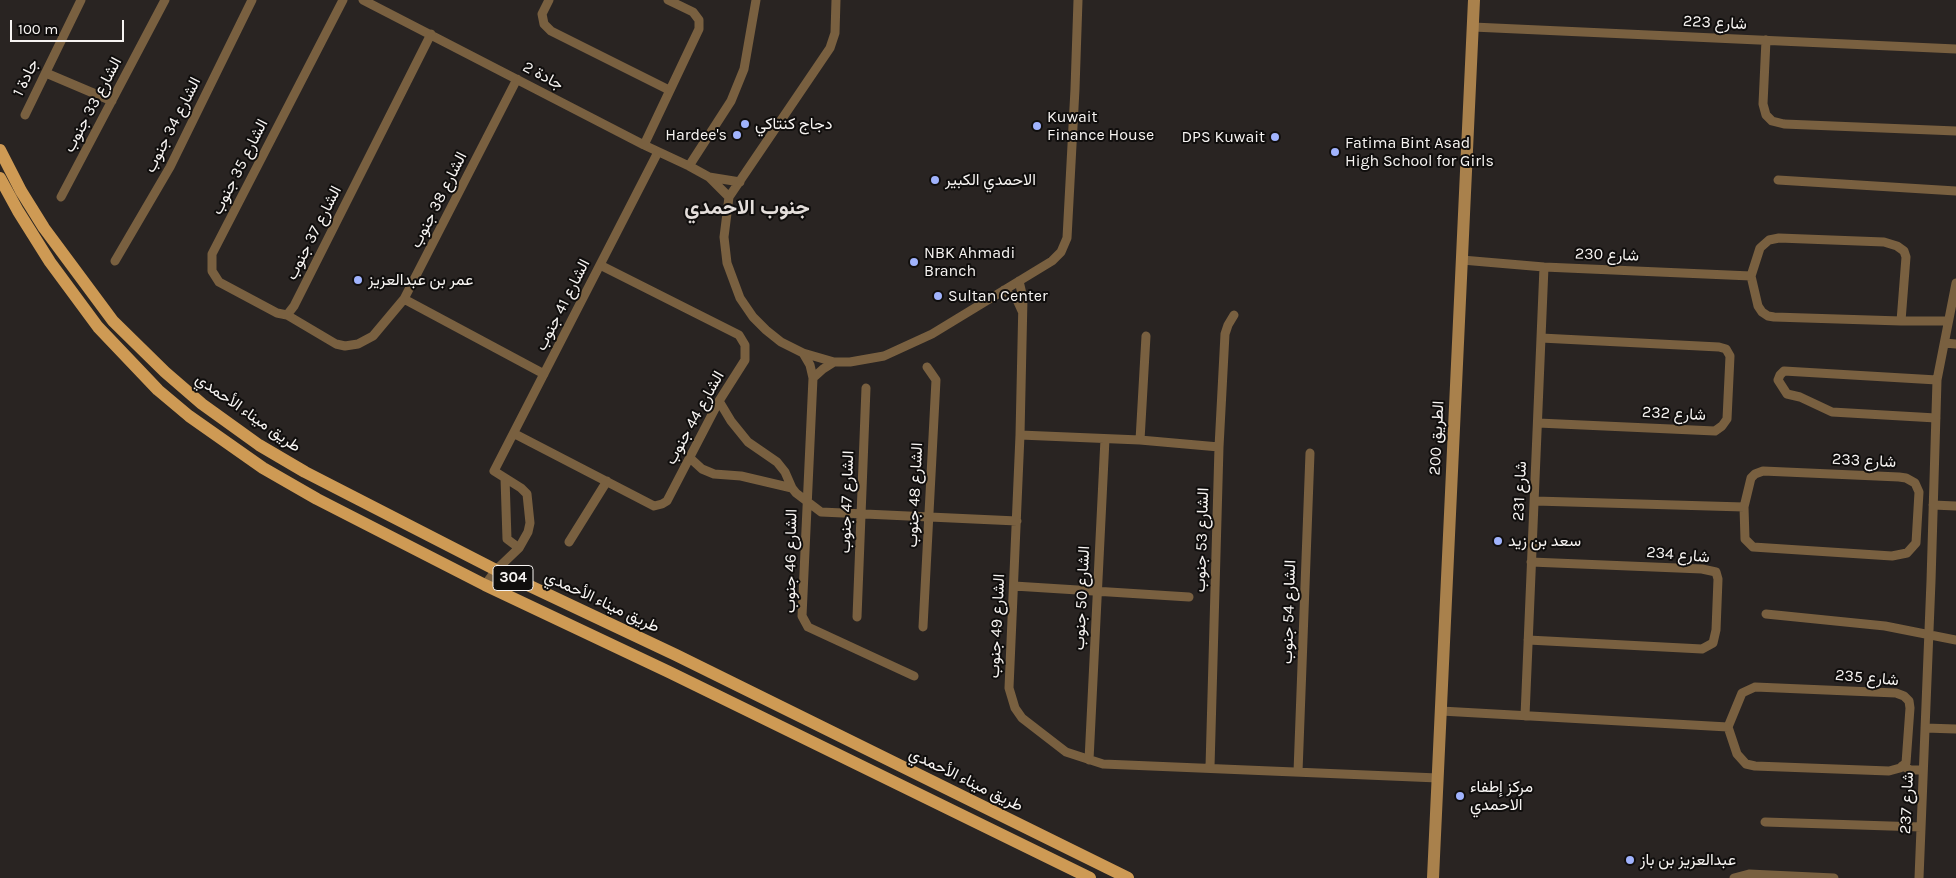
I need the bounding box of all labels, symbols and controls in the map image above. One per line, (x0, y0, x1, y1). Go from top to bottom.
scale bar (12, 10, 126, 42)
street label: شارع 223 (1683, 12, 1747, 34)
text: 100 m (18, 20, 58, 38)
street label: الشارع 33 جنوب (60, 54, 126, 156)
street label: جادة 1 (9, 56, 43, 100)
street label: جادة 2 (519, 57, 567, 95)
street label: الشارع 34 جنوب (141, 74, 205, 176)
place label: Kuwait Finance House (1047, 107, 1154, 145)
place label: دجاج كنتاكي (755, 114, 832, 134)
street label: الشارع 35 جنوب (208, 116, 272, 218)
marker: دجاج كنتاكي (739, 118, 751, 130)
marker: Kuwait Finance House (1031, 120, 1043, 132)
place label: Hardee's (665, 125, 727, 145)
place label: DPS Kuwait (1182, 127, 1265, 147)
marker: Hardee's (731, 129, 743, 141)
marker: DPS Kuwait (1269, 131, 1281, 143)
place label: Fatima Bint Asad High School for Girls (1345, 133, 1494, 171)
marker: Fatima Bint Asad High School for Girls (1329, 146, 1341, 158)
street label: الشارع 38 جنوب (407, 149, 471, 251)
place label: الاحمدي الكبير (945, 170, 1036, 190)
marker: الاحمدي الكبير (929, 174, 941, 186)
street label: الشارع 37 جنوب (282, 183, 346, 283)
district label: جنوب الاحمدي (684, 195, 810, 221)
place label: NBK Ahmadi Branch (924, 243, 1015, 281)
street label: شارع 230 (1575, 244, 1639, 266)
street label: الشارع 41 جنوب (532, 256, 594, 354)
marker: NBK Ahmadi Branch (908, 256, 920, 268)
place label: عمر بن عبدالعزيز (368, 270, 473, 290)
marker: عمر بن عبدالعزيز (352, 274, 364, 286)
place label: Sultan Center (948, 286, 1048, 306)
marker: Sultan Center (932, 290, 944, 302)
street label: الشارع 44 جنوب (661, 368, 729, 468)
street label: طريق ميناء الأحمدي (192, 369, 304, 457)
street label: الطريق 200 (1425, 400, 1449, 476)
street label: شارع 232 (1642, 403, 1706, 425)
street label: الشارع 48 جنوب (903, 442, 927, 548)
street label: الشارع 47 جنوب (836, 450, 858, 554)
street label: شارع 233 (1831, 450, 1897, 472)
street label: شارع 231 (1509, 461, 1531, 521)
street label: الشارع 53 جنوب (1191, 487, 1213, 593)
street label: الشارع 46 جنوب (780, 509, 802, 613)
place label: سعد بن زيد (1508, 531, 1581, 551)
marker: سعد بن زيد (1492, 535, 1504, 547)
street label: شارع 234 (1645, 543, 1711, 567)
street label: الشارع 50 جنوب (1070, 545, 1094, 651)
street label: الشارع 54 جنوب (1278, 560, 1300, 664)
road number: 304 (493, 566, 533, 590)
street label: طريق ميناء الأحمدي (542, 567, 662, 637)
street label: الشارع 49 جنوب (985, 573, 1009, 679)
street label: شارع 235 (1834, 666, 1900, 690)
street label: طريق ميناء الأحمدي (906, 744, 1026, 816)
street label: شارع 237 (1896, 771, 1918, 835)
place label: مركز إطفاء الاحمدي (1470, 777, 1533, 815)
marker: مركز إطفاء الاحمدي (1454, 790, 1466, 802)
place label: عبدالعزيز بن باز (1640, 850, 1736, 870)
marker: عبدالعزيز بن باز (1624, 854, 1636, 866)

